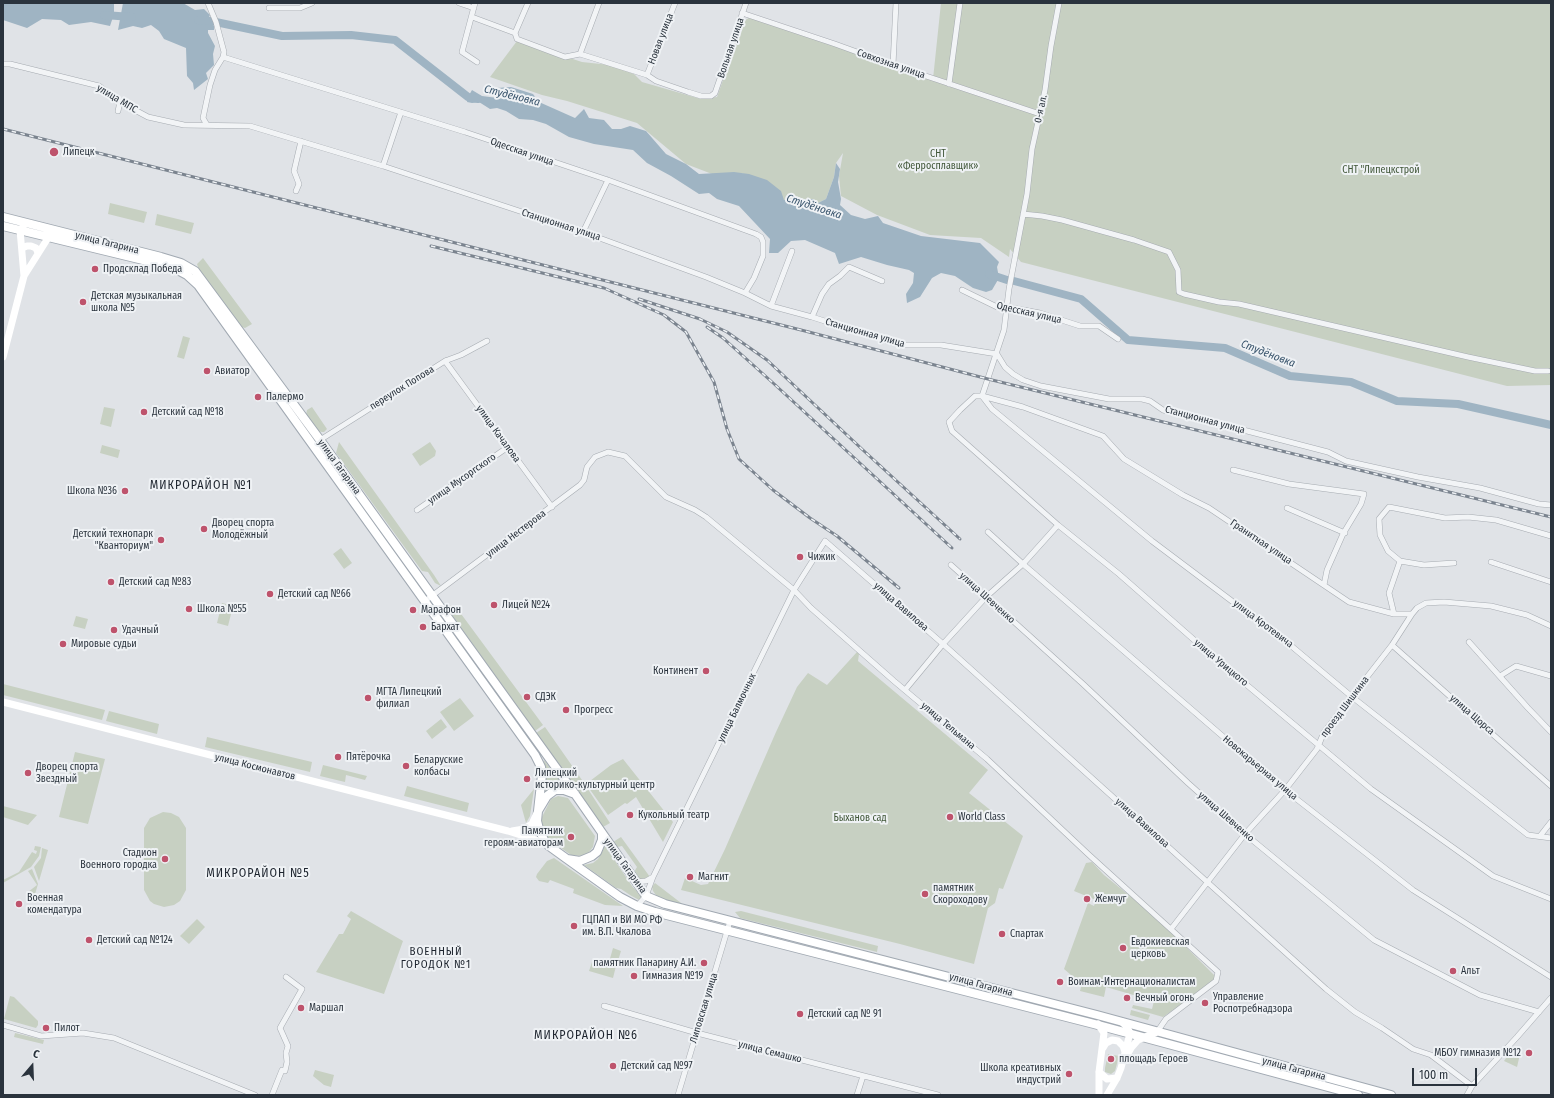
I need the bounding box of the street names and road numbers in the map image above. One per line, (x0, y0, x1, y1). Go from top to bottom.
street label: Новая улица (646, 12, 676, 66)
street label: Вольная улица (715, 16, 747, 80)
street label: Совхозная улица (855, 47, 927, 81)
street label: улица МПС (94, 82, 140, 116)
street label: 0-я ал. (1032, 94, 1050, 124)
street label: Одесская улица (489, 136, 555, 168)
street label: Станционная улица (520, 207, 602, 243)
street label: улица Гагарина (74, 229, 140, 257)
street label: Одесская улица (995, 300, 1063, 326)
street label: Станционная улица (824, 316, 906, 350)
street label: переулок Попова (367, 363, 437, 413)
street label: улица Качалова (473, 403, 523, 465)
street label: Станционная улица (1164, 404, 1246, 436)
street label: улица Гагарина (315, 437, 363, 497)
street label: улица Мусоргского (426, 451, 498, 507)
street label: улица Нестерова (484, 508, 548, 560)
street label: Гранитная улица (1228, 517, 1294, 567)
street label: улица Шевченко (957, 570, 1017, 626)
street label: улица Вавилова (871, 580, 931, 634)
street label: улица Кротевича (1231, 598, 1295, 650)
street label: улица Урицкого (1191, 637, 1251, 689)
street label: улица Балмочных (715, 672, 759, 744)
street label: проезд Шишкина (1318, 674, 1372, 740)
street label: улица Щорса (1447, 692, 1497, 738)
street label: улица Тельмана (918, 700, 978, 752)
street label: Новокарьерная улица (1220, 733, 1300, 803)
street label: улица Космонавтов (213, 751, 297, 783)
street label: улица Шевченко (1195, 789, 1257, 845)
street label: улица Вавилова (1113, 796, 1171, 850)
street label: улица Гагарина (601, 836, 649, 896)
street label: Липовская улица (688, 971, 720, 1045)
street label: улица Гагарина (948, 971, 1014, 999)
street label: улица Семашко (737, 1038, 803, 1066)
street label: улица Гагарина (1261, 1055, 1327, 1083)

